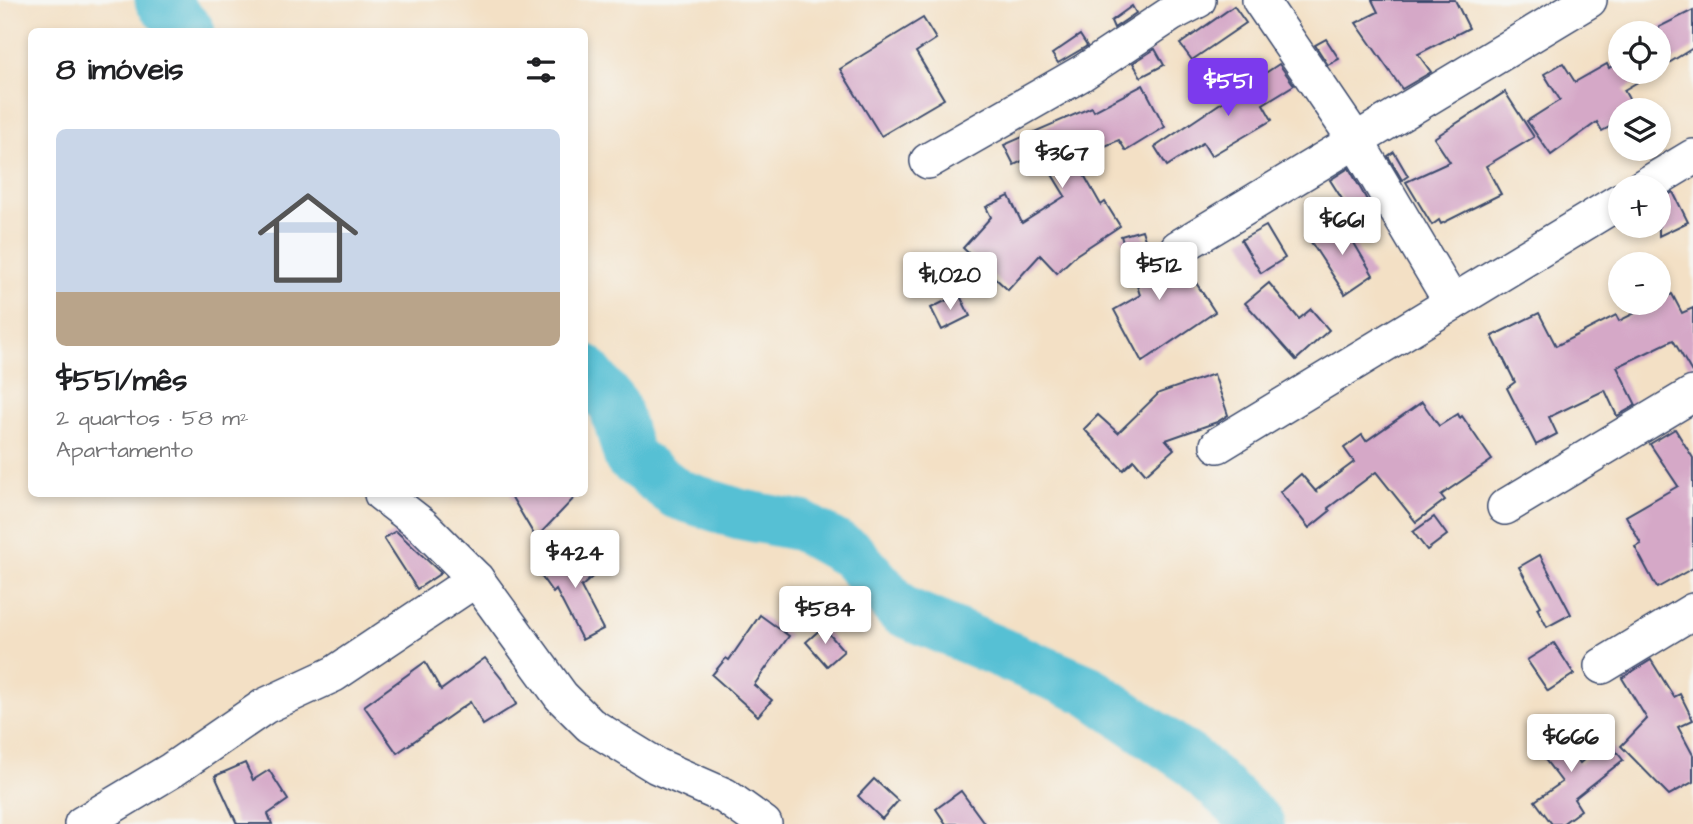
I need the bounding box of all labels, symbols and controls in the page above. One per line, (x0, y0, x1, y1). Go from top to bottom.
map controls (1608, 21, 1671, 315)
button: locate (1608, 21, 1671, 84)
text: 8 imóveis (56, 49, 184, 91)
icon: filters (522, 51, 560, 89)
pin: $551 (1187, 58, 1269, 118)
text: $551 (1204, 65, 1252, 97)
button: layers (1608, 98, 1671, 161)
pin: $367 (1021, 130, 1103, 190)
text: $367 (1035, 137, 1089, 169)
icon: home (245, 175, 371, 301)
button: + (1608, 175, 1671, 238)
pin: $661 (1301, 198, 1383, 257)
text: $661 (1320, 204, 1364, 236)
pin: $512 (1118, 243, 1200, 302)
text: $512 (1136, 249, 1182, 281)
pin: $1,020 (893, 252, 1007, 312)
button: − (1608, 252, 1671, 315)
text: $1,020 (919, 259, 981, 291)
text: $551/mês (56, 360, 187, 402)
text: 2 quartos · 58 m² (56, 402, 249, 434)
text: Apartamento (56, 434, 193, 466)
pin: $424 (534, 530, 616, 590)
text: $424 (546, 537, 604, 569)
pin: $584 (784, 586, 866, 646)
text: $584 (795, 593, 855, 625)
pin: $666 (1530, 714, 1612, 774)
text: $666 (1543, 721, 1599, 753)

